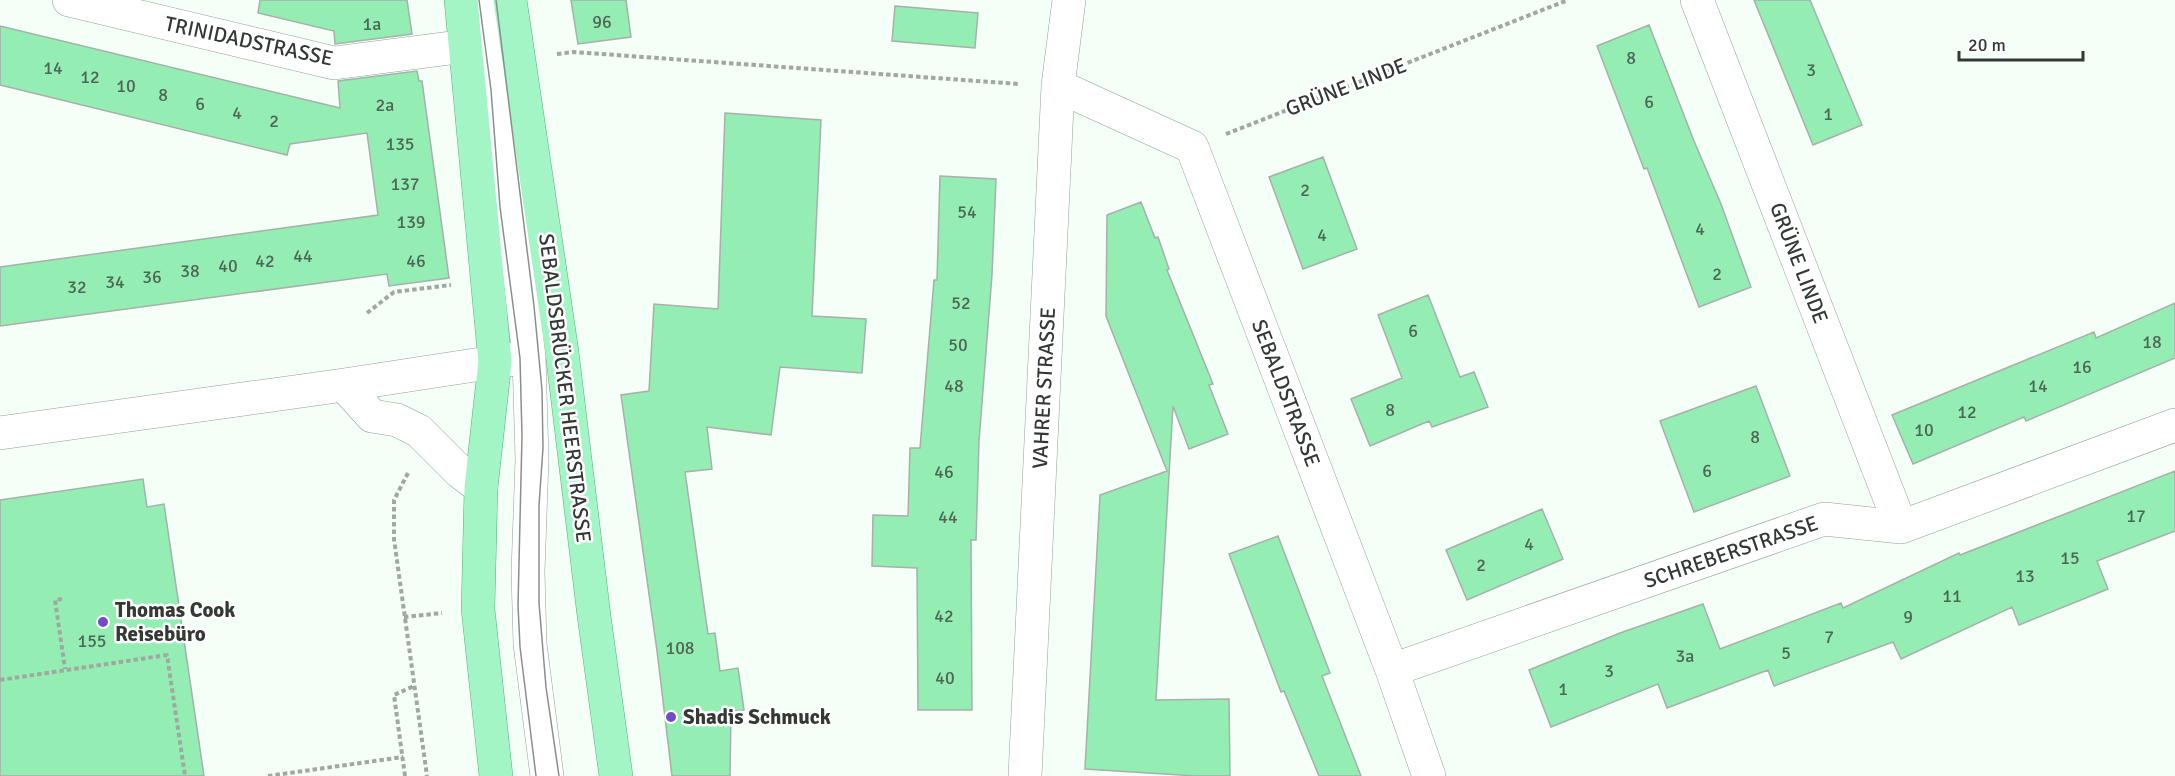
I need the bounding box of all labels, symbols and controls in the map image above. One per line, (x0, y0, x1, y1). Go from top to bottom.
street label: TRINIDADSTRASSE (162, 10, 336, 72)
house number: 96 (592, 11, 612, 33)
house number: 1a (363, 13, 381, 35)
scale bar (1959, 24, 2084, 62)
text: 20 m (1968, 34, 2006, 56)
house number: 8 (1626, 47, 1636, 69)
street label: GRÜNE LINDE (1282, 52, 1410, 122)
house number: 14 (43, 57, 63, 79)
house number: 3 (1806, 59, 1816, 81)
house number: 12 (80, 66, 100, 88)
house number: 10 (116, 75, 136, 97)
house number: 8 (158, 84, 168, 106)
house number: 6 (1644, 91, 1654, 113)
house number: 6 (195, 93, 205, 115)
house number: 2a (376, 94, 394, 116)
house number: 4 (232, 102, 242, 124)
house number: 1 (1823, 103, 1833, 125)
house number: 2 (269, 110, 279, 132)
house number: 135 (385, 133, 415, 155)
house number: 137 (390, 173, 420, 195)
house number: 2 (1300, 179, 1310, 201)
street label: GRÜNE LINDE (1764, 199, 1834, 327)
house number: 54 (957, 201, 977, 223)
house number: 139 (396, 211, 426, 233)
house number: 4 (1695, 218, 1705, 240)
house number: 4 (1317, 224, 1327, 246)
street label: SEBALDSBRÜCKER HEERSTRASSE (533, 232, 597, 544)
house number: 44 (293, 245, 313, 267)
house number: 42 (255, 250, 275, 272)
house number: 46 (406, 250, 426, 272)
house number: 40 (218, 255, 238, 277)
house number: 38 (180, 260, 200, 282)
house number: 2 (1712, 263, 1722, 285)
house number: 36 (142, 266, 162, 288)
house number: 34 (105, 271, 125, 293)
house number: 32 (67, 276, 87, 298)
house number: 52 (951, 292, 971, 314)
street label: VAHRER STRASSE (1027, 307, 1061, 469)
street label: SEBALDSTRASSE (1246, 316, 1326, 470)
house number: 6 (1408, 320, 1418, 342)
house number: 18 (2142, 331, 2162, 353)
house number: 50 (948, 334, 968, 356)
house number: 16 (2072, 356, 2092, 378)
house number: 48 (944, 375, 964, 397)
house number: 14 (2028, 375, 2048, 397)
house number: 8 (1385, 399, 1395, 421)
house number: 12 (1957, 401, 1977, 423)
house number: 10 (1914, 419, 1934, 441)
house number: 8 (1750, 426, 1760, 448)
house number: 6 (1702, 460, 1712, 482)
house number: 46 (934, 461, 954, 483)
house number: 17 (2126, 505, 2146, 527)
house number: 44 (938, 506, 958, 528)
street label: SCHREBERSTRASSE (1641, 510, 1821, 594)
house number: 4 (1524, 533, 1534, 555)
house number: 15 (2060, 547, 2080, 569)
house number: 2 (1476, 554, 1486, 576)
house number: 13 (2015, 565, 2035, 587)
house number: 11 (1942, 585, 1962, 607)
place label: Thomas Cook Reisebüro (115, 597, 235, 647)
house number: 42 (934, 605, 954, 627)
house number: 9 (1903, 606, 1913, 628)
marker: Thomas Cook Reisebüro (96, 615, 110, 629)
house number: 7 (1824, 626, 1834, 648)
house number: 155 (77, 630, 107, 652)
house number: 108 (665, 637, 695, 659)
house number: 5 (1781, 642, 1791, 664)
house number: 3a (1676, 645, 1694, 667)
house number: 3 (1604, 660, 1614, 682)
house number: 40 (935, 667, 955, 689)
house number: 1 (1558, 678, 1568, 700)
place label: Shadis Schmuck (683, 704, 831, 730)
marker: Shadis Schmuck (664, 710, 678, 724)

